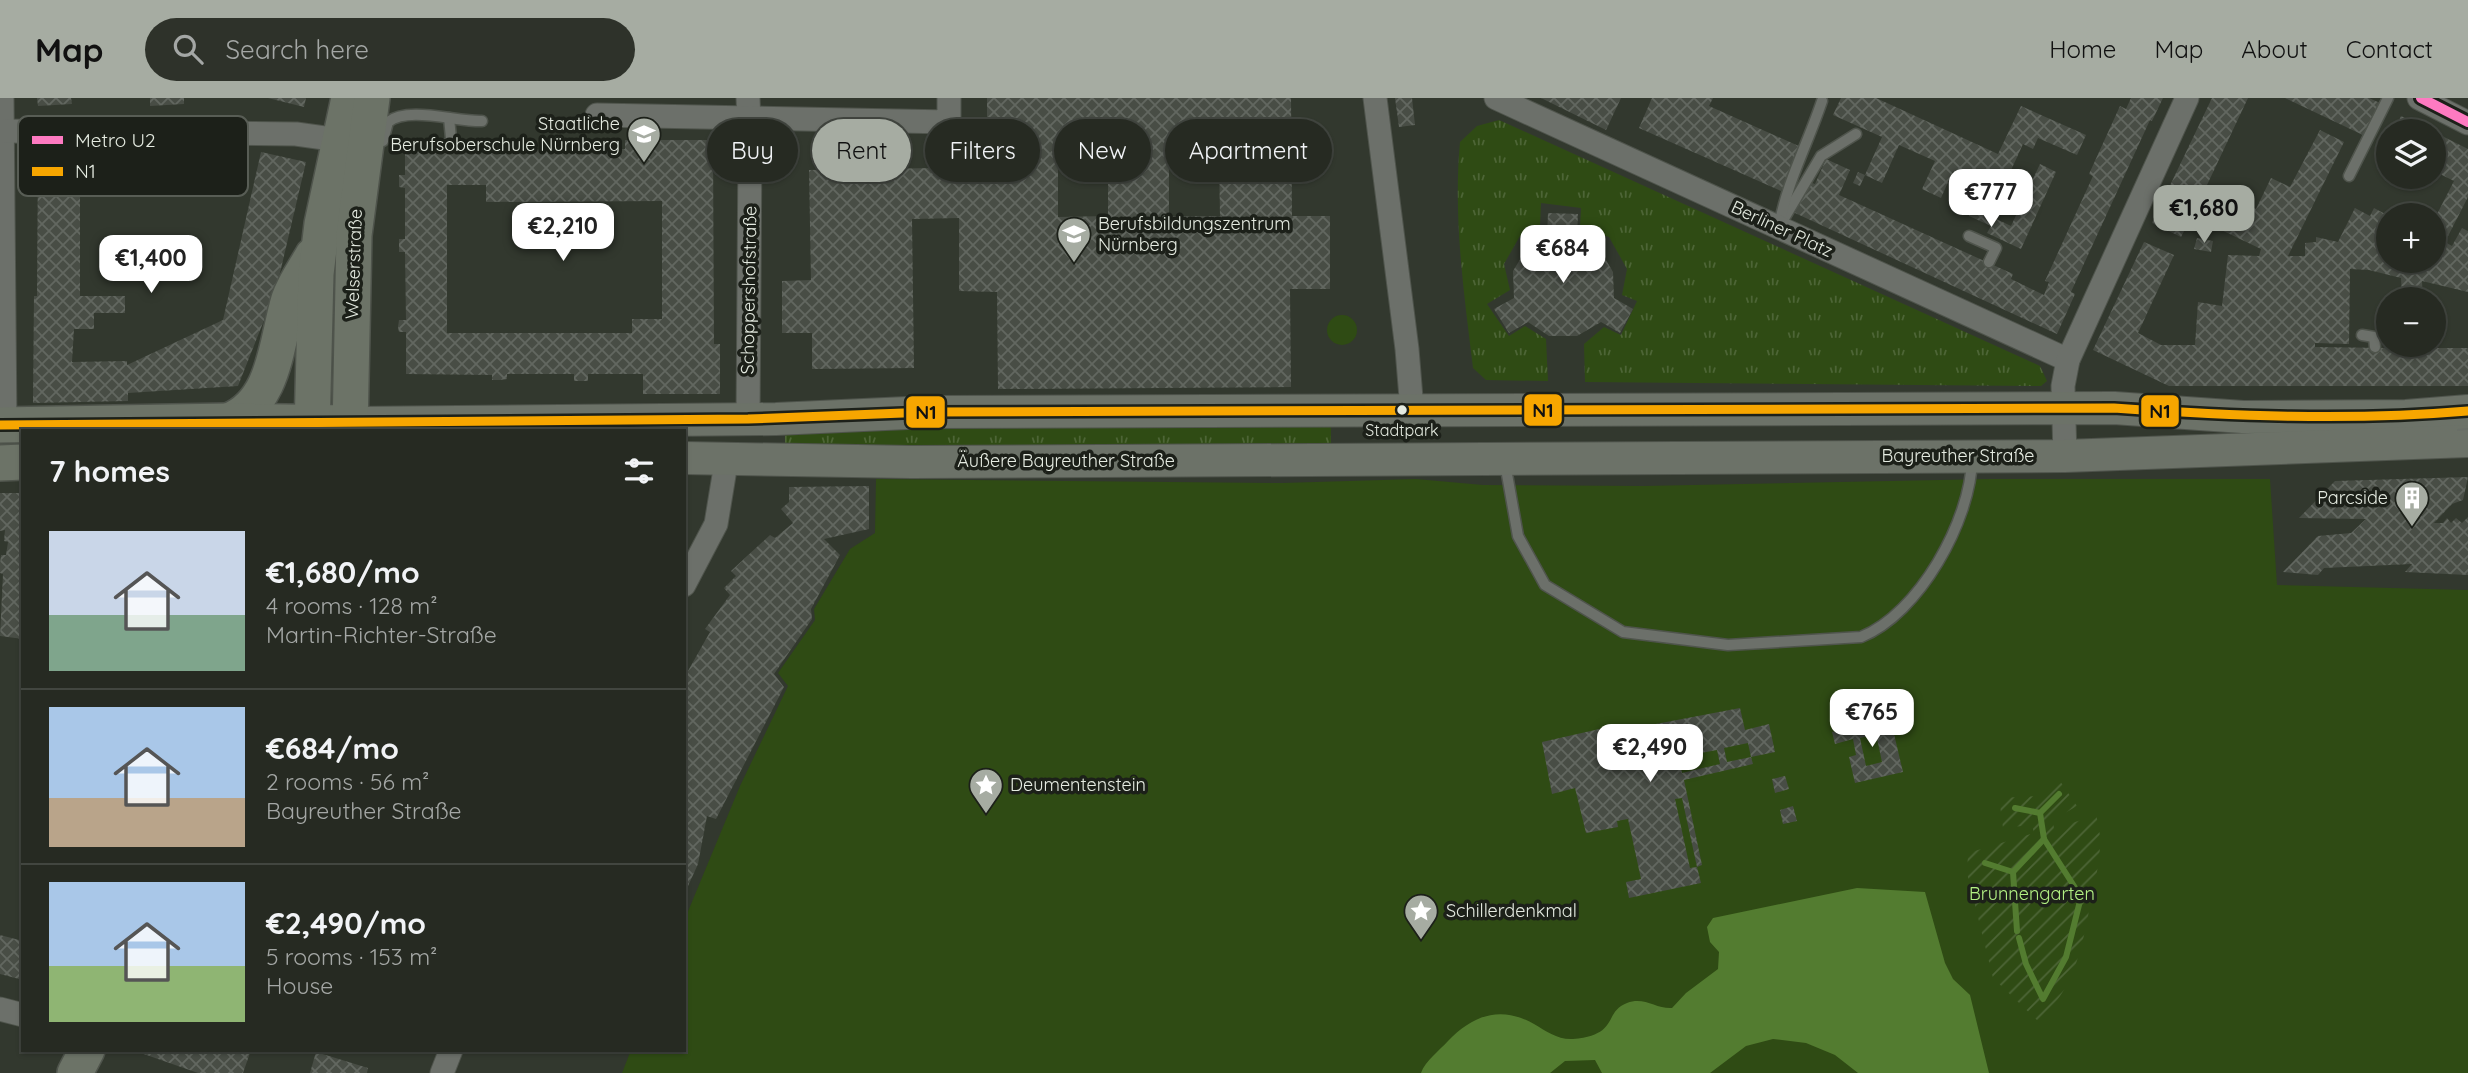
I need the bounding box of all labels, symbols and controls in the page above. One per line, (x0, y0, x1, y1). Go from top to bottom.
search box (145, 18, 635, 81)
text: Map (35, 29, 103, 70)
icon: search (169, 30, 207, 68)
text: Search here (225, 33, 369, 66)
text: Home (2049, 34, 2116, 64)
text: Map (2154, 34, 2203, 64)
text: About (2241, 34, 2308, 64)
text: Contact (2346, 34, 2433, 64)
place label: Staatliche Berufsoberschule Nürnberg (390, 112, 620, 156)
school or university icon: Staatliche Berufsoberschule Nürnberg (625, 115, 663, 164)
legend (18, 116, 248, 196)
chip: Buy (707, 119, 798, 182)
chip: Rent (812, 119, 911, 182)
chip: Filters (925, 119, 1040, 182)
chip: New (1054, 119, 1151, 182)
chip: Apartment (1165, 119, 1332, 182)
map controls (2376, 119, 2446, 357)
button: layers (2376, 119, 2446, 189)
text: Metro U2 (75, 128, 156, 152)
text: N1 (75, 159, 96, 183)
pin: €777 (1950, 170, 2032, 229)
text: €777 (1965, 177, 2017, 206)
pin: €1,680 (2147, 186, 2261, 245)
text: €1,680 (2169, 193, 2239, 222)
street label: Berliner Platz (1728, 195, 1837, 262)
button: + (2376, 203, 2446, 273)
pin: €2,210 (506, 204, 620, 263)
street label: Schoppershofstraße (736, 205, 761, 375)
street label: Welserstraße (340, 209, 367, 319)
text: €2,210 (528, 211, 598, 240)
place label: Berufsbildungszentrum Nürnberg (1098, 212, 1291, 256)
school or university icon: Berufsbildungszentrum Nürnberg (1055, 215, 1093, 264)
pin: €684 (1522, 226, 1604, 285)
text: €684 (1536, 233, 1590, 262)
pin: €1,400 (94, 236, 208, 295)
text: €1,400 (115, 243, 187, 272)
button: − (2376, 287, 2446, 357)
line badge: N1 (1523, 393, 1563, 427)
line badge: N1 (2140, 394, 2180, 428)
line badge: N1 (905, 395, 946, 429)
text: N1 (1532, 398, 1554, 422)
text: N1 (2149, 399, 2171, 423)
text: N1 (915, 400, 937, 424)
marker: Stadtpark (1395, 403, 1409, 417)
place label: Stadtpark (1365, 420, 1439, 440)
street label: Bayreuther Straße (1881, 444, 2035, 467)
street label: Äußere Bayreuther Straße (957, 449, 1175, 472)
text: 7 homes (49, 452, 170, 490)
icon: filters (620, 452, 658, 490)
building icon: Parcside (2393, 479, 2431, 528)
place label: Parcside (2317, 486, 2388, 509)
text: €1,680/mo (266, 553, 420, 591)
icon: home (105, 559, 189, 643)
text: 4 rooms · 128 m² (266, 591, 438, 620)
text: Martin-Richter-Straße (266, 620, 497, 649)
pin: €765 (1831, 690, 1913, 749)
text: €765 (1846, 697, 1898, 726)
pin: €2,490 (1593, 724, 1707, 784)
text: €684/mo (266, 729, 399, 767)
text: €2,490 (1613, 732, 1687, 761)
icon: home (105, 735, 189, 819)
place icon: Deumentenstein (967, 766, 1005, 815)
text: 2 rooms · 56 m² (266, 767, 429, 796)
place label: Deumentenstein (1010, 773, 1146, 796)
text: Bayreuther Straße (266, 796, 462, 825)
park label: Brunnengarten (1969, 882, 2095, 905)
place icon: Schillerdenkmal (1402, 892, 1440, 941)
place label: Schillerdenkmal (1446, 899, 1577, 922)
text: €2,490/mo (266, 904, 426, 942)
icon: home (105, 910, 189, 994)
text: 5 rooms · 153 m² (266, 942, 437, 971)
text: House (266, 971, 333, 1000)

